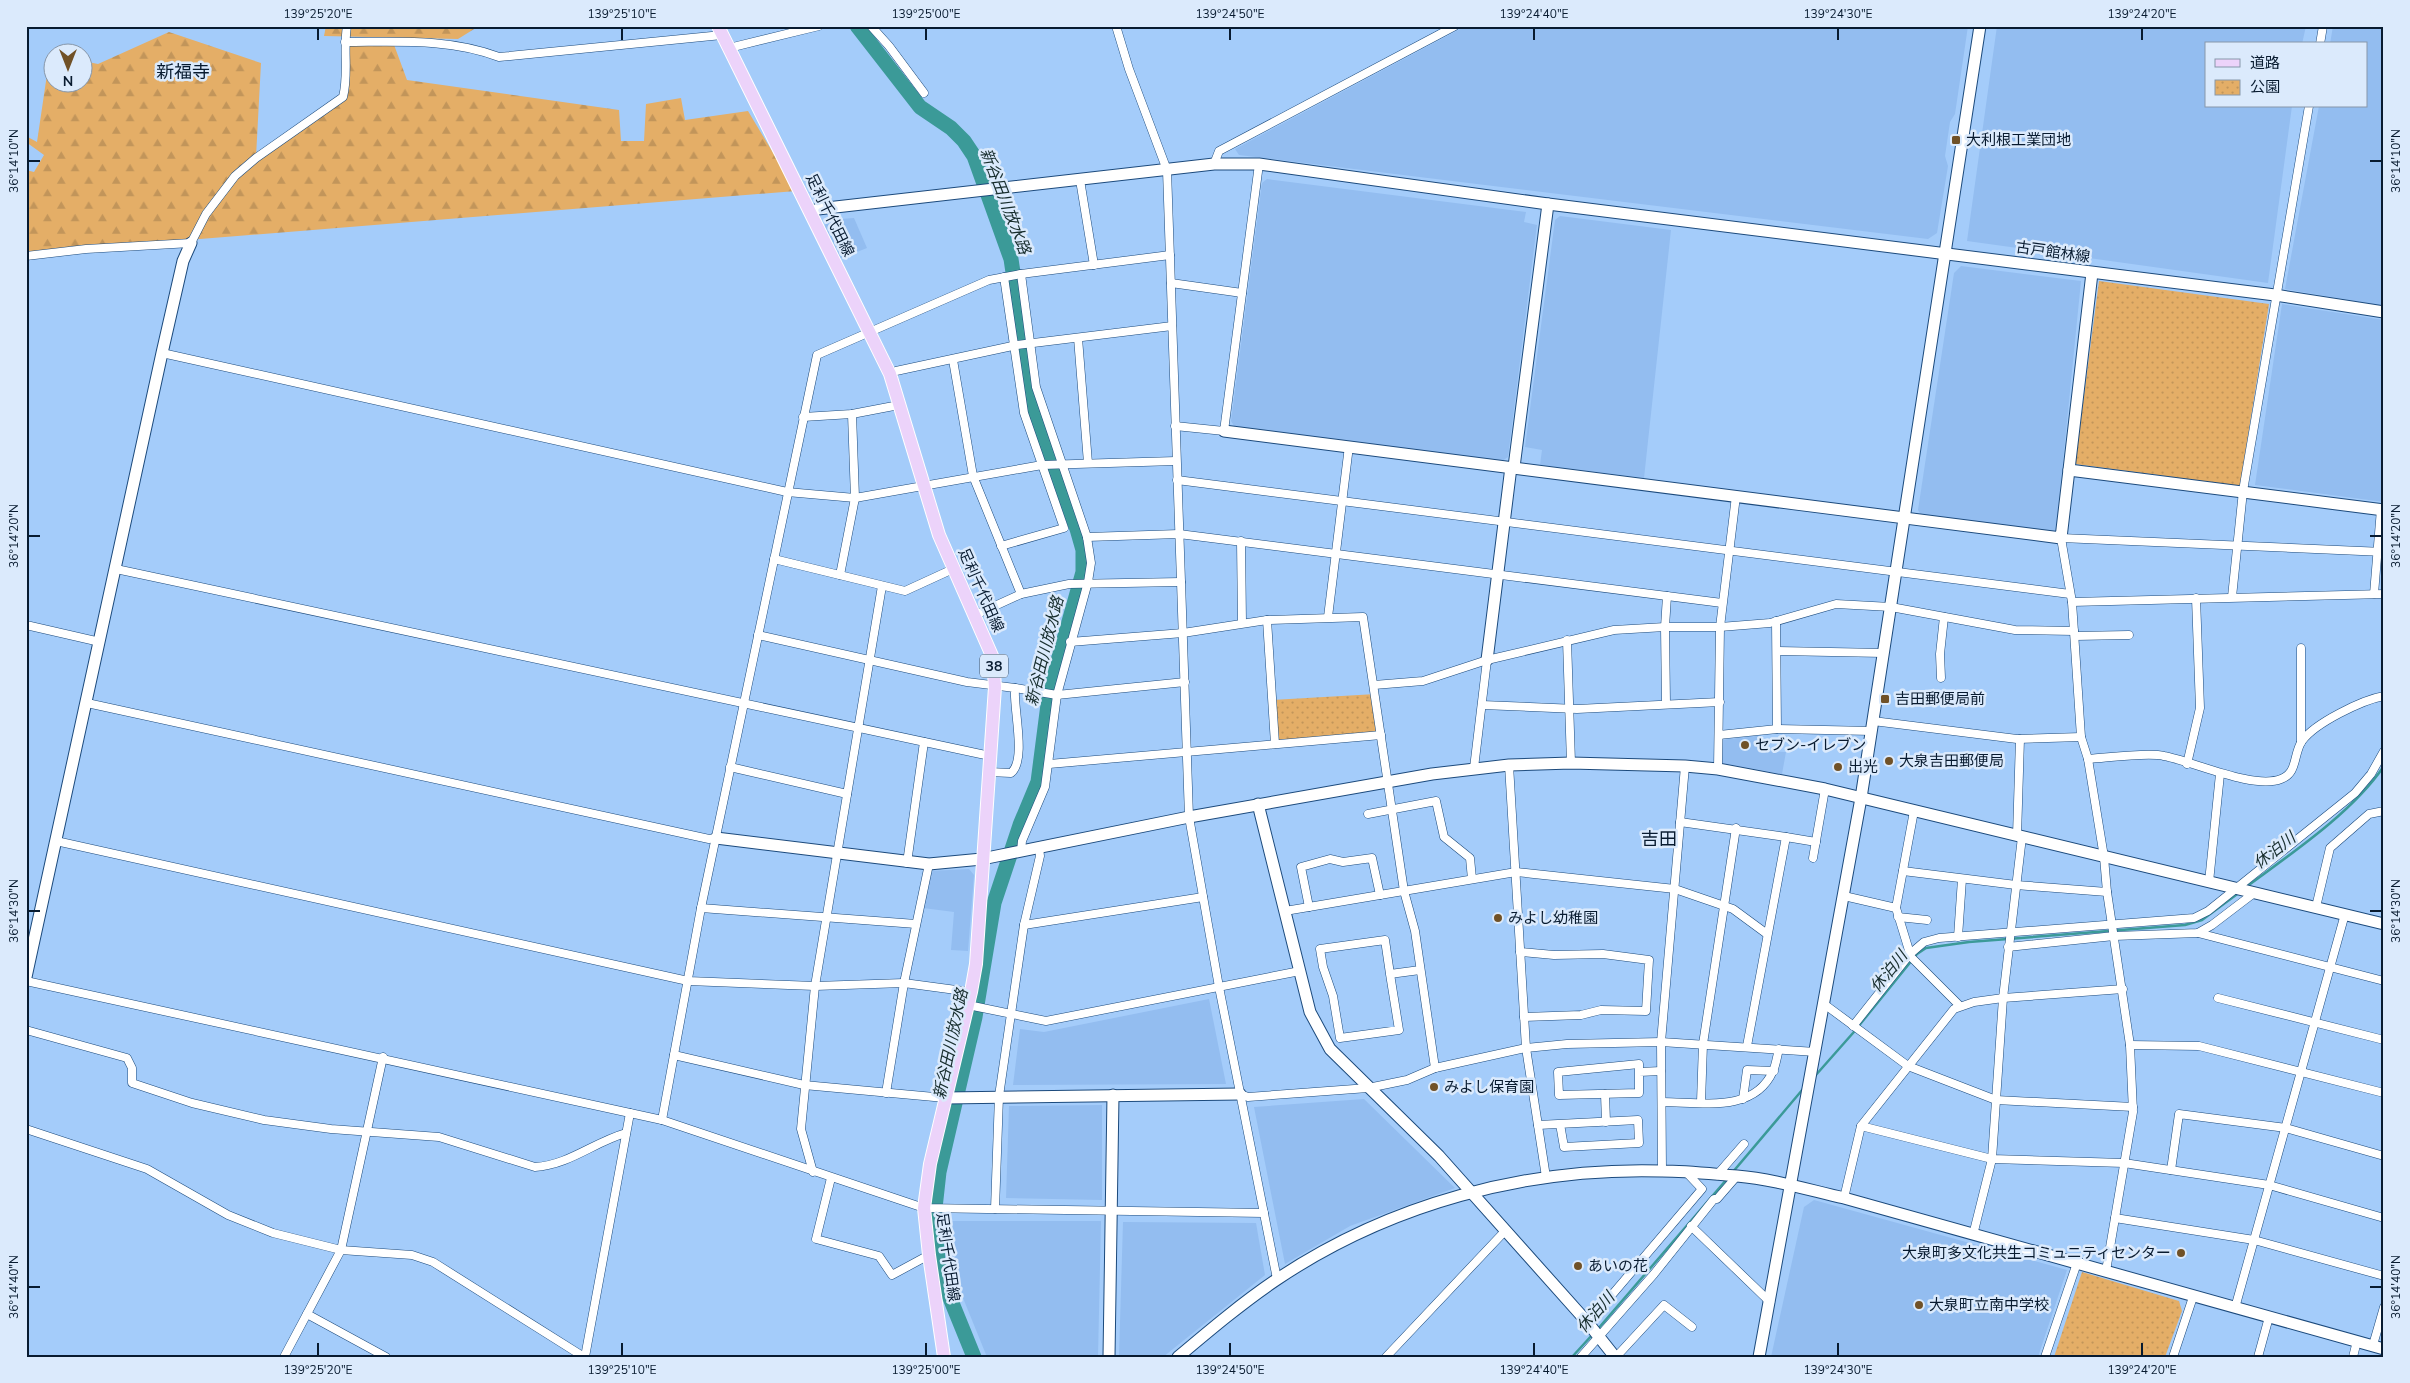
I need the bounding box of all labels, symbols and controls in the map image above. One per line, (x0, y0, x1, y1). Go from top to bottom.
text: 139°25'20"E (283, 6, 353, 22)
text: 139°25'10"E (587, 6, 657, 22)
text: 139°25'00"E (891, 6, 961, 22)
text: 139°24'50"E (1195, 6, 1265, 22)
text: 139°24'40"E (1499, 6, 1569, 22)
text: 139°24'30"E (1803, 6, 1873, 22)
text: 139°24'20"E (2107, 6, 2177, 22)
north arrow (42, 42, 92, 92)
legend (2205, 42, 2368, 108)
text: 道路 (2250, 53, 2280, 73)
district label: 新福寺 (156, 60, 210, 84)
text: N (63, 71, 73, 90)
text: 公園 (2250, 77, 2280, 97)
text: 36°14'10"N (6, 129, 22, 193)
text: 36°14'10"N (2388, 129, 2404, 193)
place label: 大利根工業団地 (1966, 130, 2071, 150)
marker: 大利根工業団地 (1950, 134, 1962, 146)
water label: 新谷田川放水路 (975, 145, 1036, 259)
street label: 足利千代田線 (801, 170, 859, 260)
street label: 古戸館林線 (2014, 237, 2092, 267)
text: 36°14'20"N (6, 504, 22, 568)
text: 36°14'20"N (2388, 504, 2404, 568)
street label: 足利千代田線 (954, 545, 1008, 635)
water label: 新谷田川放水路 (1021, 592, 1070, 708)
road number: 38 (980, 654, 1008, 678)
place label: 吉田郵便局前 (1895, 689, 1985, 709)
marker: 吉田郵便局前 (1879, 693, 1891, 705)
place label: セブン-イレブン (1755, 735, 1866, 755)
marker: セブン-イレブン (1739, 739, 1751, 751)
place label: 大泉吉田郵便局 (1899, 751, 2004, 771)
marker: 大泉吉田郵便局 (1883, 755, 1895, 767)
place label: 出光 (1848, 757, 1878, 777)
marker: 出光 (1832, 761, 1844, 773)
water label: 休泊川 (2249, 826, 2302, 874)
district label: 吉田 (1641, 827, 1677, 851)
text: 36°14'30"N (6, 879, 22, 943)
text: 36°14'30"N (2388, 879, 2404, 943)
place label: みよし幼稚園 (1508, 908, 1598, 928)
marker: みよし幼稚園 (1492, 912, 1504, 924)
water label: 休泊川 (1865, 945, 1914, 997)
water label: 新谷田川放水路 (929, 985, 974, 1101)
place label: みよし保育園 (1444, 1077, 1534, 1097)
marker: みよし保育園 (1428, 1081, 1440, 1093)
street label: 足利千代田線 (932, 1211, 964, 1303)
place label: 大泉町多文化共生コミュニティセンター (1902, 1243, 2171, 1263)
marker: 大泉町多文化共生コミュニティセンター (2175, 1247, 2187, 1259)
text: 36°14'40"N (6, 1255, 22, 1319)
text: 36°14'40"N (2388, 1255, 2404, 1319)
place label: あいの花 (1588, 1256, 1648, 1276)
marker: あいの花 (1572, 1260, 1584, 1272)
water label: 休泊川 (1572, 1286, 1621, 1338)
place label: 大泉町立南中学校 (1929, 1295, 2049, 1315)
marker: 大泉町立南中学校 (1913, 1299, 1925, 1311)
text: 139°25'20"E (283, 1362, 353, 1378)
text: 139°25'10"E (587, 1362, 657, 1378)
text: 139°25'00"E (891, 1362, 961, 1378)
text: 139°24'50"E (1195, 1362, 1265, 1378)
text: 139°24'40"E (1499, 1362, 1569, 1378)
text: 139°24'30"E (1803, 1362, 1873, 1378)
text: 139°24'20"E (2107, 1362, 2177, 1378)

